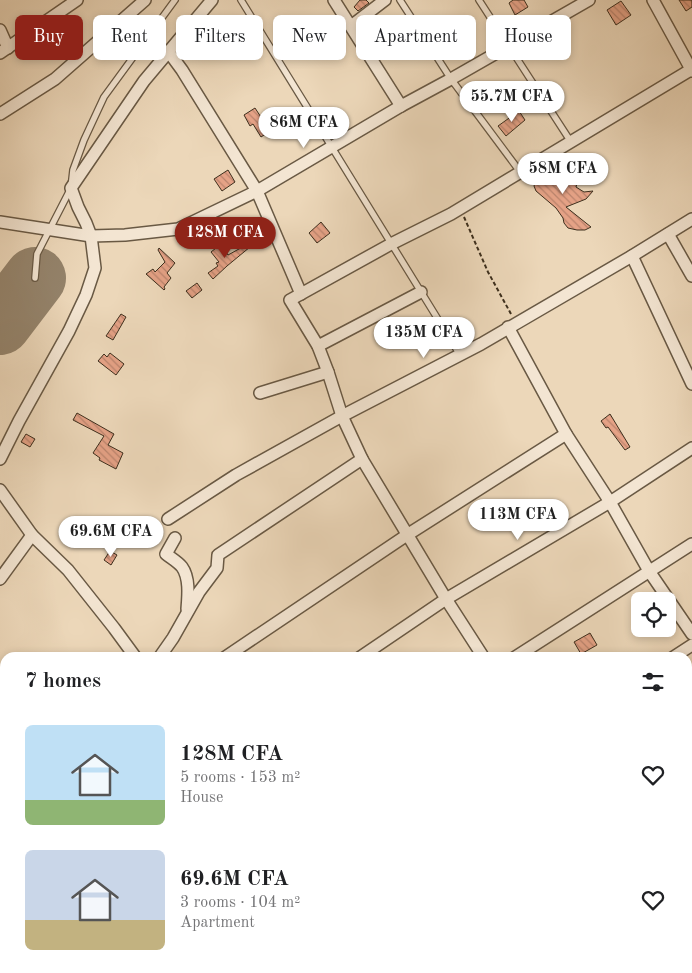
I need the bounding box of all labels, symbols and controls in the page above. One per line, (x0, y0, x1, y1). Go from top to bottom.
chip: Buy (15, 15, 83, 60)
chip: Rent (93, 15, 166, 60)
chip: Filters (176, 15, 263, 60)
chip: New (273, 15, 346, 60)
chip: Apartment (356, 15, 476, 60)
chip: House (486, 15, 571, 60)
pin: 55.7M CFA (455, 80, 569, 123)
text: 55.7M CFA (471, 89, 553, 105)
pin: 86M CFA (258, 106, 350, 149)
text: 86M CFA (269, 115, 339, 131)
pin: 58M CFA (517, 152, 609, 195)
text: 58M CFA (528, 161, 598, 177)
pin: 128M CFA (173, 216, 277, 259)
text: 128M CFA (186, 225, 264, 241)
pin: 135M CFA (372, 316, 476, 359)
text: 135M CFA (385, 325, 463, 341)
pin: 113M CFA (466, 498, 570, 541)
text: 113M CFA (479, 507, 557, 523)
pin: 69.6M CFA (54, 516, 168, 558)
text: 69.6M CFA (70, 524, 152, 540)
map controls (631, 592, 676, 637)
button: locate (631, 592, 676, 637)
icon: filters (639, 668, 667, 696)
text: 7 homes (25, 671, 101, 692)
text: 128M CFA (180, 744, 283, 765)
icon: home (65, 745, 125, 805)
icon: heart (639, 761, 667, 789)
text: 5 rooms · 153 m² (180, 770, 300, 786)
text: House (180, 790, 223, 806)
text: 69.6M CFA (180, 869, 289, 890)
icon: home (65, 870, 125, 930)
icon: heart (639, 886, 667, 914)
text: 3 rooms · 104 m² (180, 895, 300, 911)
text: Apartment (180, 915, 255, 931)

